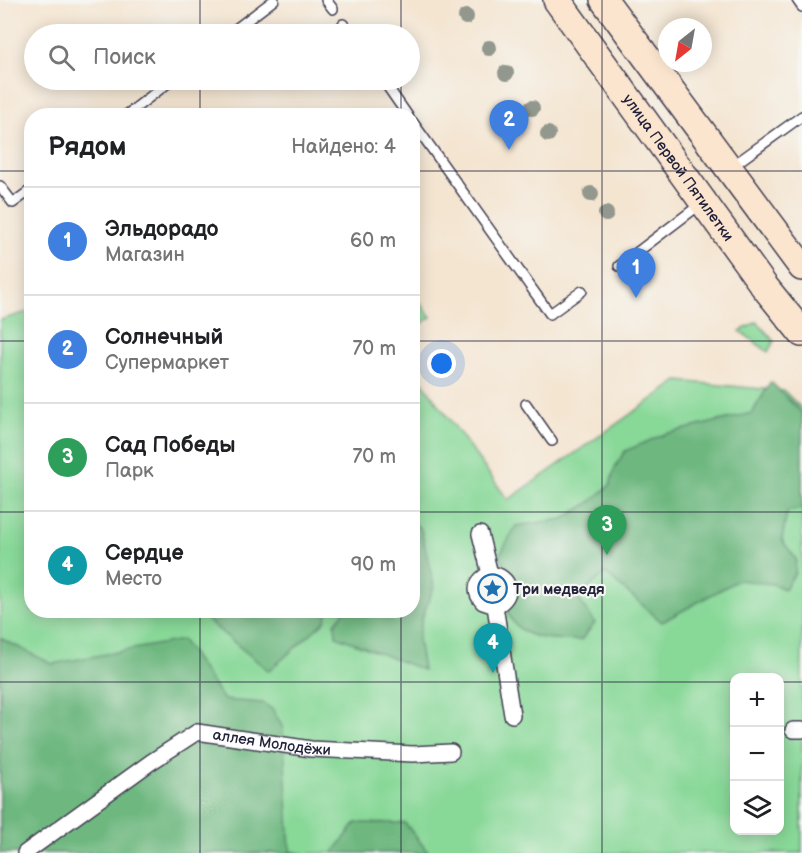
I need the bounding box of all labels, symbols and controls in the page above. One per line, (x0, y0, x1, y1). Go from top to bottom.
north arrow (658, 18, 712, 72)
search box (24, 24, 420, 90)
icon: search (45, 41, 78, 74)
text: Поиск (93, 44, 156, 71)
street label: улица Первой Пятилетки (619, 90, 738, 245)
pin: 2 (490, 100, 528, 150)
text: Рядом (48, 132, 126, 163)
text: Найдено: 4 (291, 135, 396, 159)
text: Эльдорадо (105, 216, 219, 243)
text: 1 (63, 229, 72, 253)
text: 60 m (350, 229, 396, 253)
text: Магазин (105, 243, 185, 267)
pin: 1 (616, 248, 656, 298)
text: Солнечный (105, 324, 223, 351)
text: 2 (62, 337, 73, 361)
text: 70 m (352, 337, 396, 361)
your location (427, 349, 456, 378)
text: Супермаркет (105, 351, 229, 375)
text: Сад Победы (105, 432, 235, 459)
text: 3 (62, 445, 73, 469)
text: 70 m (352, 445, 396, 469)
text: Парк (105, 459, 154, 483)
pin: 3 (588, 506, 626, 555)
text: Сердце (105, 540, 184, 567)
text: 4 (62, 553, 73, 577)
text: 90 m (351, 553, 396, 577)
text: Место (105, 567, 162, 591)
place icon: Три медведя (476, 573, 508, 605)
place label: Три медведя (513, 580, 605, 599)
pin: 4 (474, 624, 512, 673)
map controls (730, 673, 784, 835)
button: + (730, 673, 784, 727)
street label: аллея Молодёжи (212, 725, 331, 759)
button: − (730, 727, 784, 781)
button: layers (730, 781, 784, 835)

